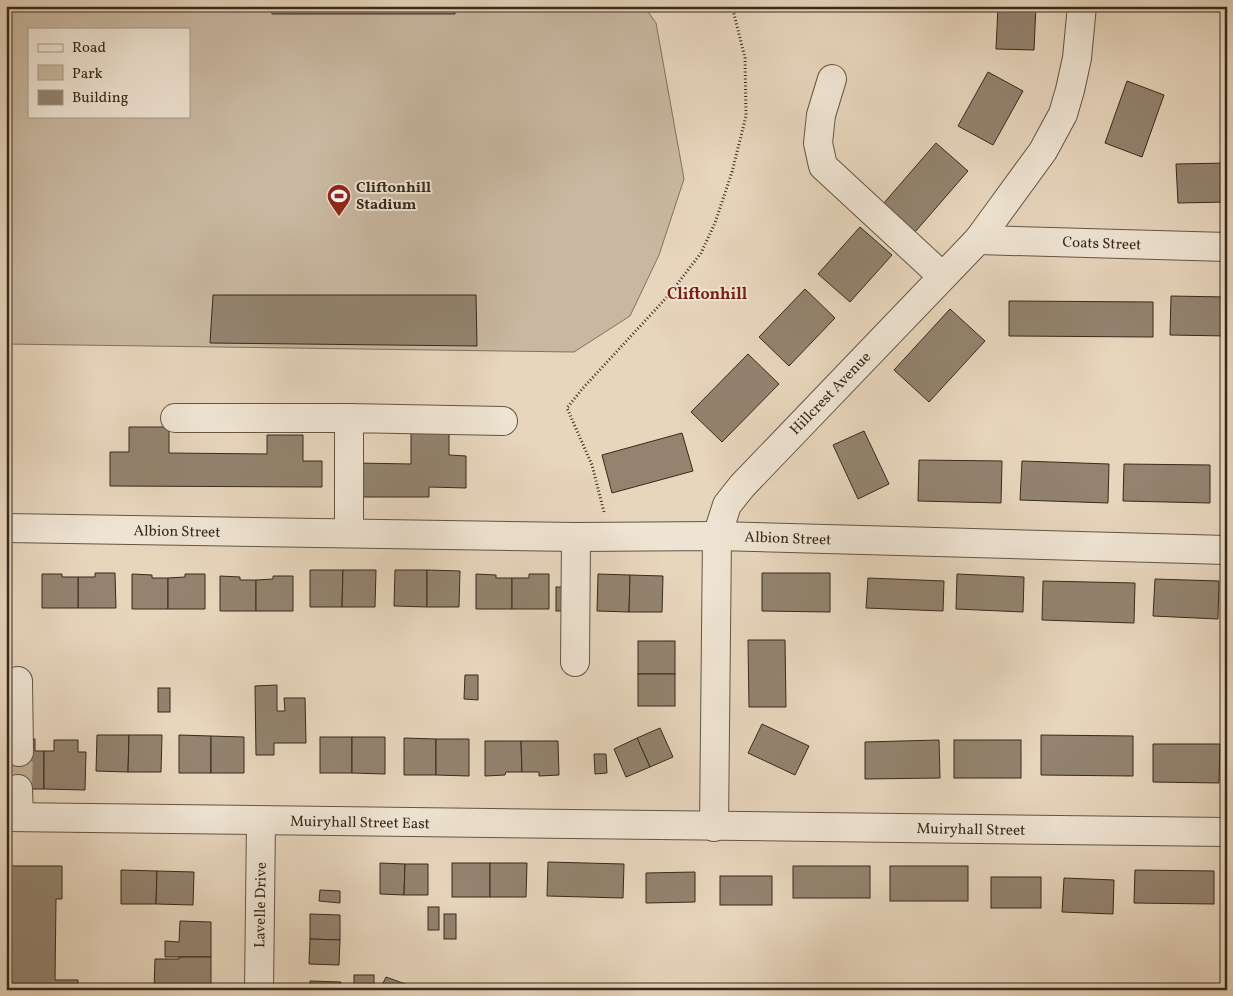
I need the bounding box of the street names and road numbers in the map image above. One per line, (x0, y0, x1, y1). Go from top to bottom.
street label: Coats Street (1062, 233, 1142, 256)
street label: Hillcrest Avenue (786, 348, 876, 440)
street label: Albion Street (133, 521, 221, 544)
street label: Albion Street (744, 527, 832, 552)
street label: Muiryhall Street East (290, 812, 430, 835)
street label: Muiryhall Street (916, 819, 1026, 842)
street label: Lavelle Drive (250, 862, 273, 948)

